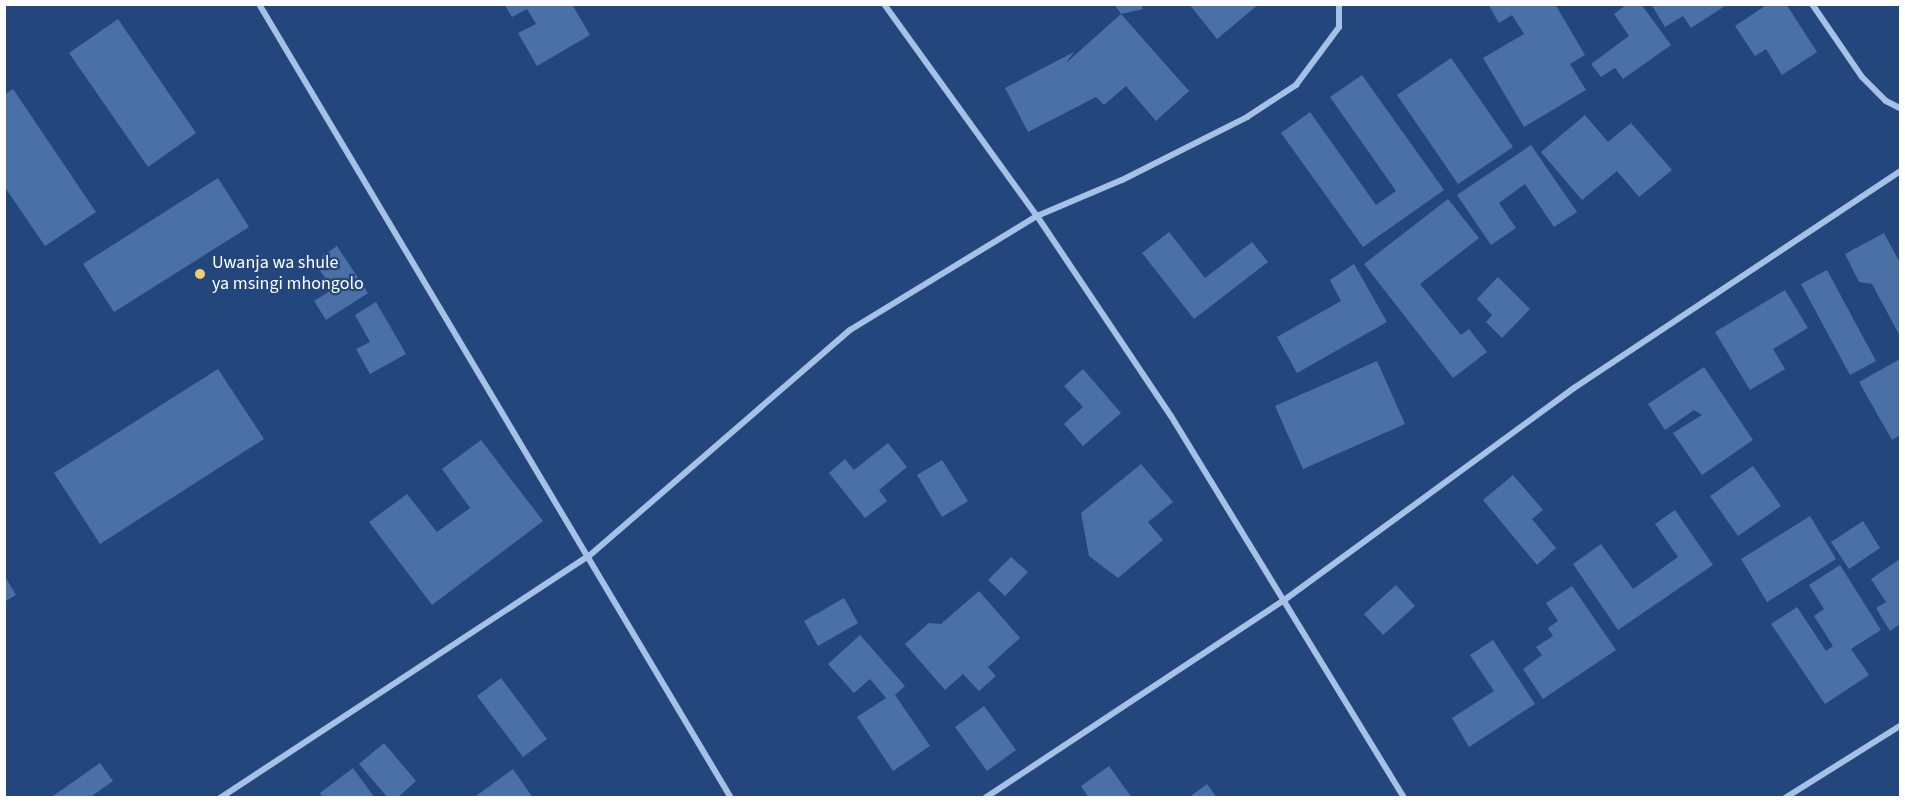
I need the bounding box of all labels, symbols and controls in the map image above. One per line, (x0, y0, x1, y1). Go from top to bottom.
place label: Uwanja wa shule ya msingi mhongolo (212, 253, 364, 296)
marker: Uwanja wa shule ya msingi mhongolo (193, 267, 207, 281)

